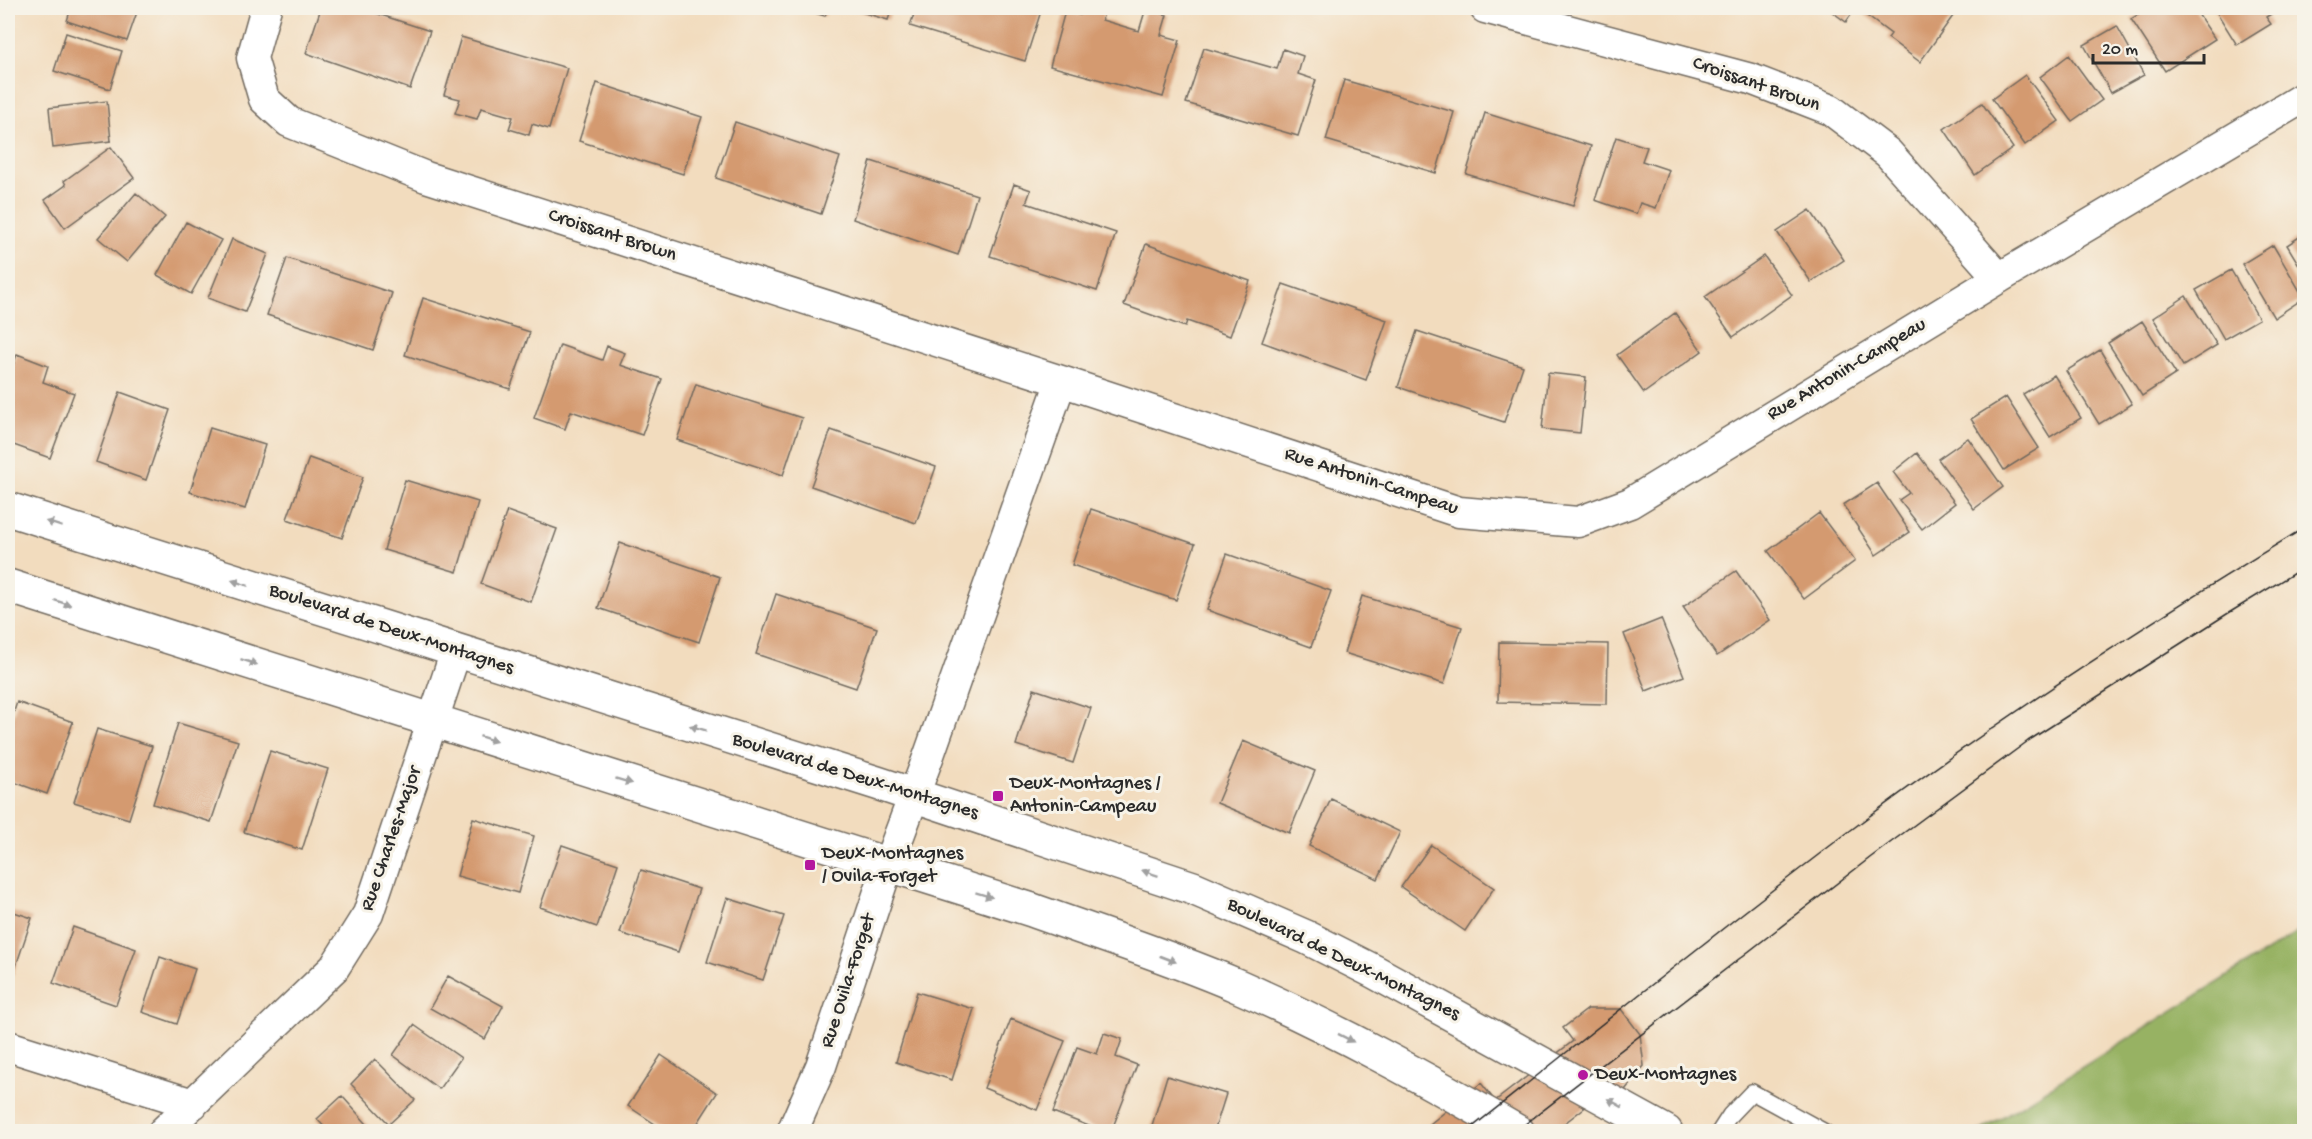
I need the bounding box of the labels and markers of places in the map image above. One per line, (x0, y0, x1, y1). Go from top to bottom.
place label: Deux-Montagnes / Antonin-Campeau (1008, 773, 1161, 819)
marker: Deux-Montagnes / Antonin-Campeau (991, 789, 1005, 803)
place label: Deux-Montagnes / Ovila-Forget (820, 843, 964, 889)
marker: Deux-Montagnes / Ovila-Forget (803, 858, 817, 872)
place label: Deux-Montagnes (1593, 1064, 1737, 1087)
marker: Deux-Montagnes (1576, 1068, 1590, 1082)

